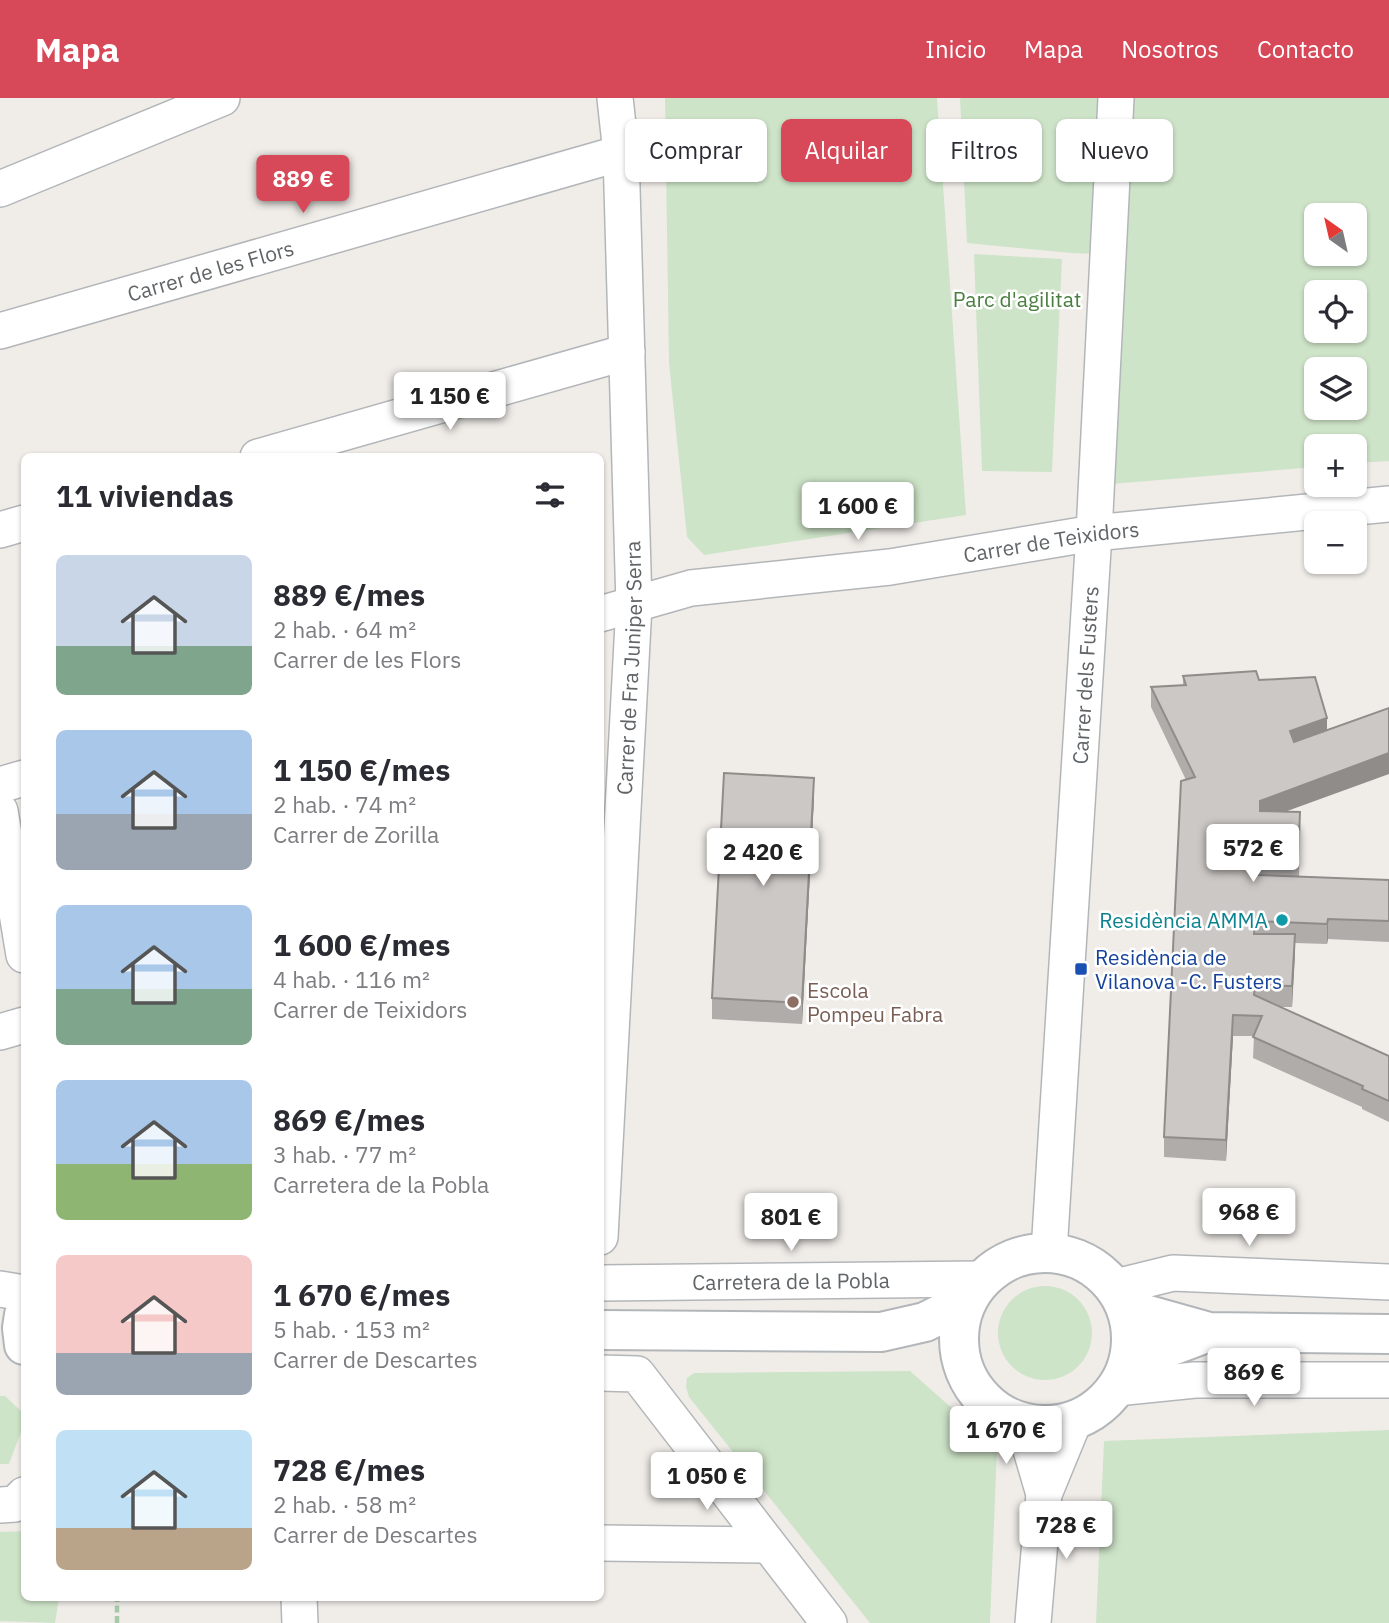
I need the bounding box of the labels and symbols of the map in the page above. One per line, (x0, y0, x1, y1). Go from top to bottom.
pin: 889 € (254, 156, 352, 215)
north arrow (1304, 203, 1367, 266)
street label: Carrer de les Flors (124, 233, 297, 308)
park label: Parc d'agilitat (953, 285, 1081, 313)
pin: 1 150 € (385, 372, 515, 432)
pin: 1 600 € (793, 482, 923, 542)
street label: Carrer de Teixidors (961, 515, 1140, 569)
street label: Carrer de Fra Juniper Serra (610, 540, 648, 795)
street label: Carrer dels Fusters (1066, 585, 1105, 765)
pin: 572 € (1204, 824, 1302, 884)
pin: 2 420 € (698, 828, 828, 888)
place label: Residència AMMA (1099, 906, 1268, 934)
marker: Residència AMMA (1274, 912, 1290, 928)
place label: Residència de Vilanova -C. Fusters (1095, 943, 1282, 995)
marker: Residència de Vilanova -C. Fusters (1073, 961, 1089, 977)
place label: Escola Pompeu Fabra (807, 976, 943, 1028)
marker: Escola Pompeu Fabra (785, 994, 801, 1010)
pin: 968 € (1200, 1188, 1298, 1248)
pin: 801 € (742, 1194, 840, 1253)
street label: Carretera de la Pobla (692, 1266, 890, 1296)
pin: 869 € (1205, 1348, 1303, 1408)
pin: 1 670 € (941, 1406, 1071, 1466)
pin: 1 050 € (642, 1452, 772, 1512)
pin: 728 € (1017, 1502, 1115, 1561)

